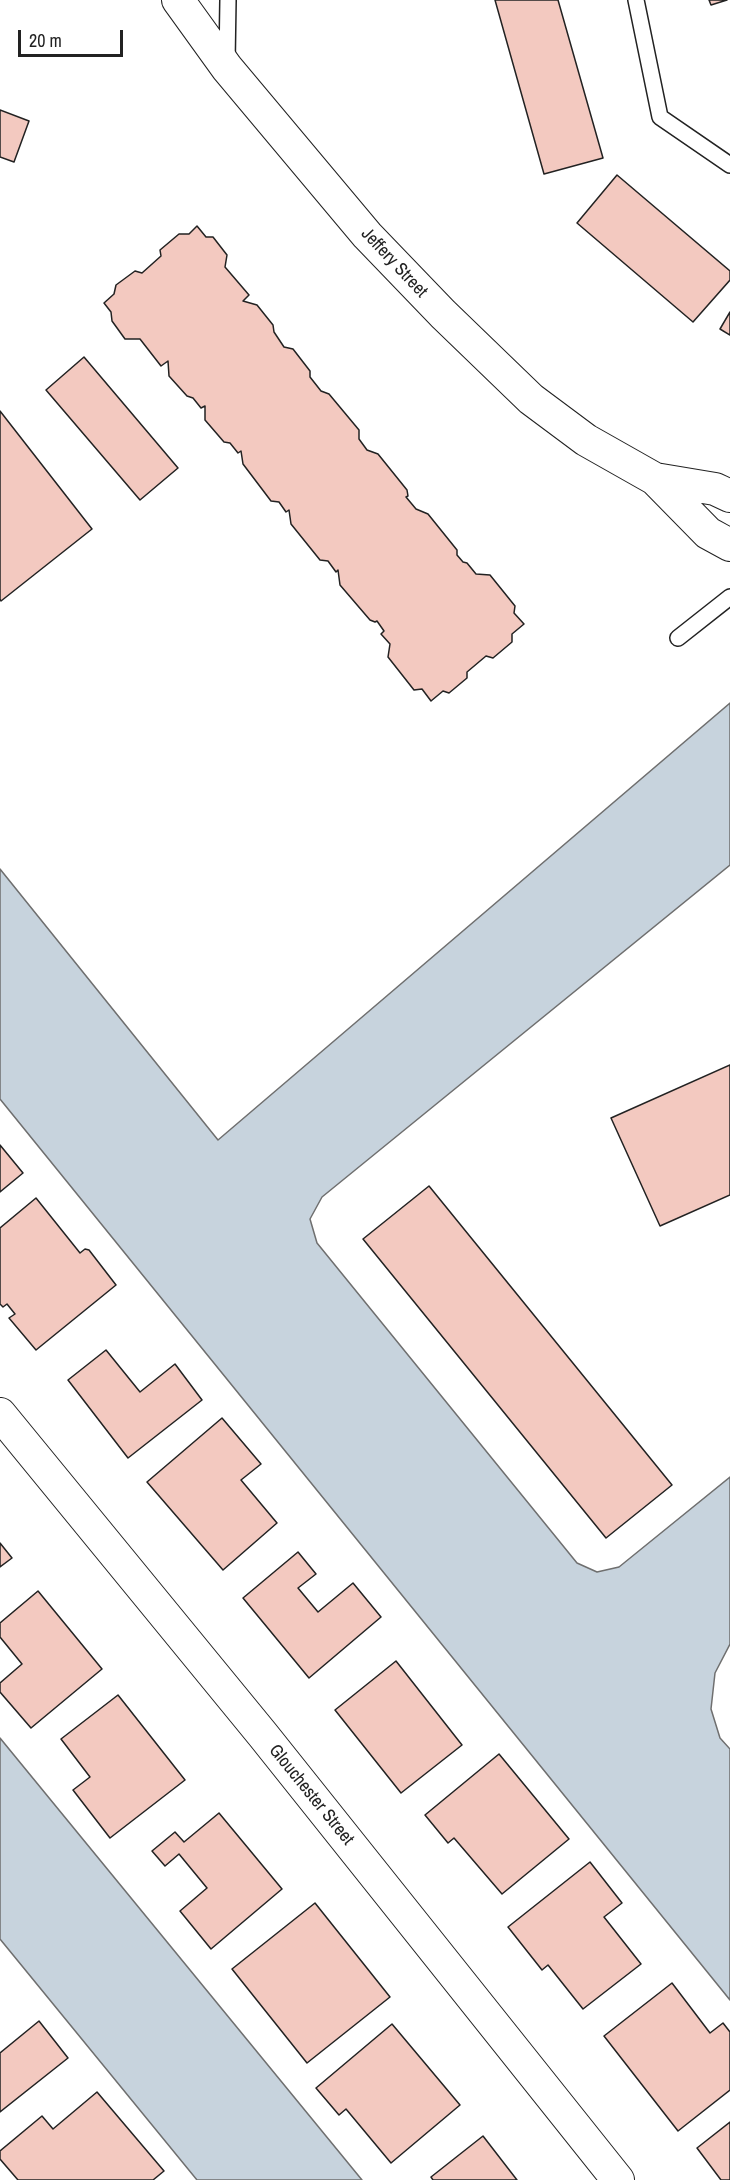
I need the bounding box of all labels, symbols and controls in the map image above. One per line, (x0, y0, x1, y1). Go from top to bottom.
scale bar (21, 18, 126, 56)
text: 20 m (29, 28, 62, 53)
street label: Jeffery Street (356, 224, 432, 302)
street label: Glouchester Street (264, 1740, 358, 1850)

